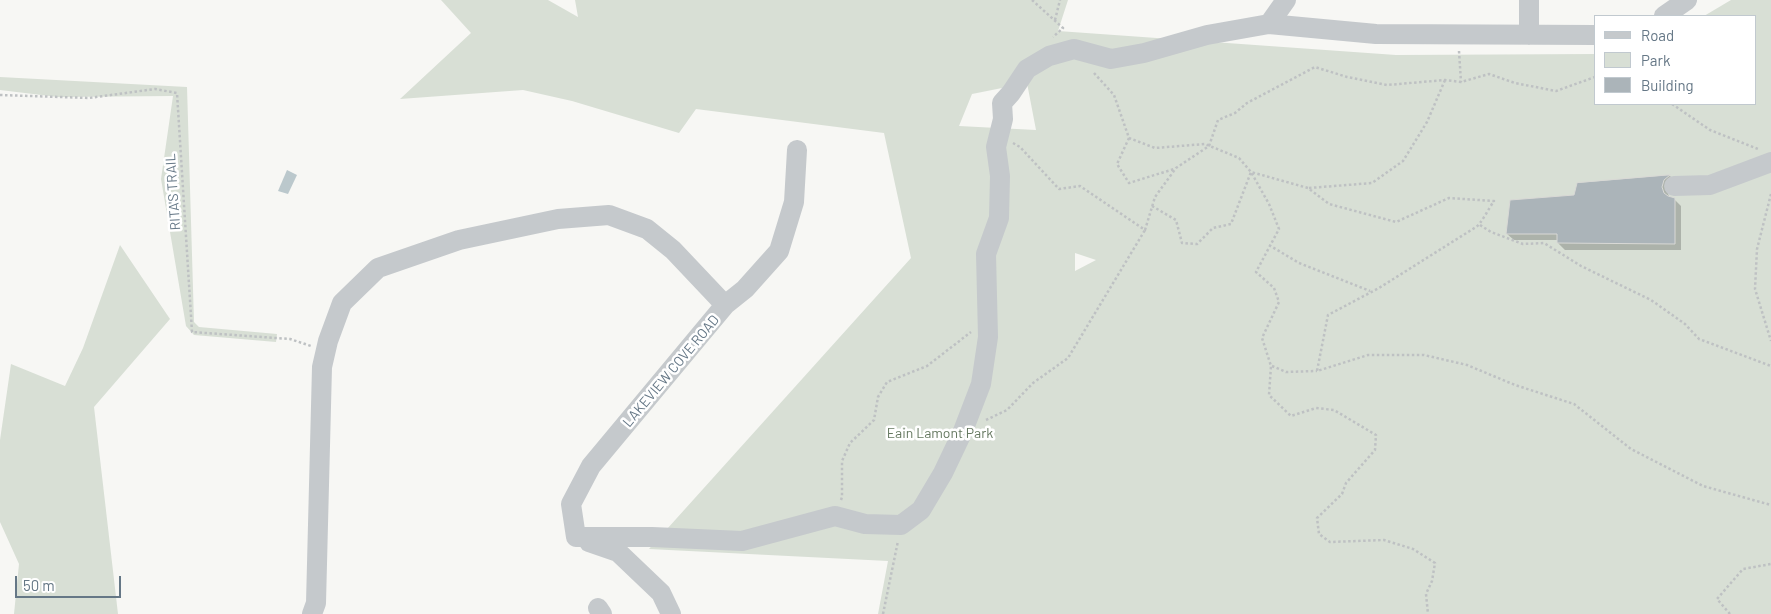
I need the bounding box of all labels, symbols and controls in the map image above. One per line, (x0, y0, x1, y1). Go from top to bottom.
legend (1594, 15, 1756, 105)
text: Road (1641, 26, 1674, 44)
text: Park (1641, 51, 1670, 69)
text: Building (1641, 76, 1694, 94)
street label: RITA'S TRAIL (162, 153, 184, 231)
street label: LAKEVIEW COVE ROAD (619, 312, 723, 430)
park label: Eain Lamont Park (887, 425, 993, 441)
scale bar (18, 566, 124, 598)
text: 50 m (23, 576, 55, 594)

